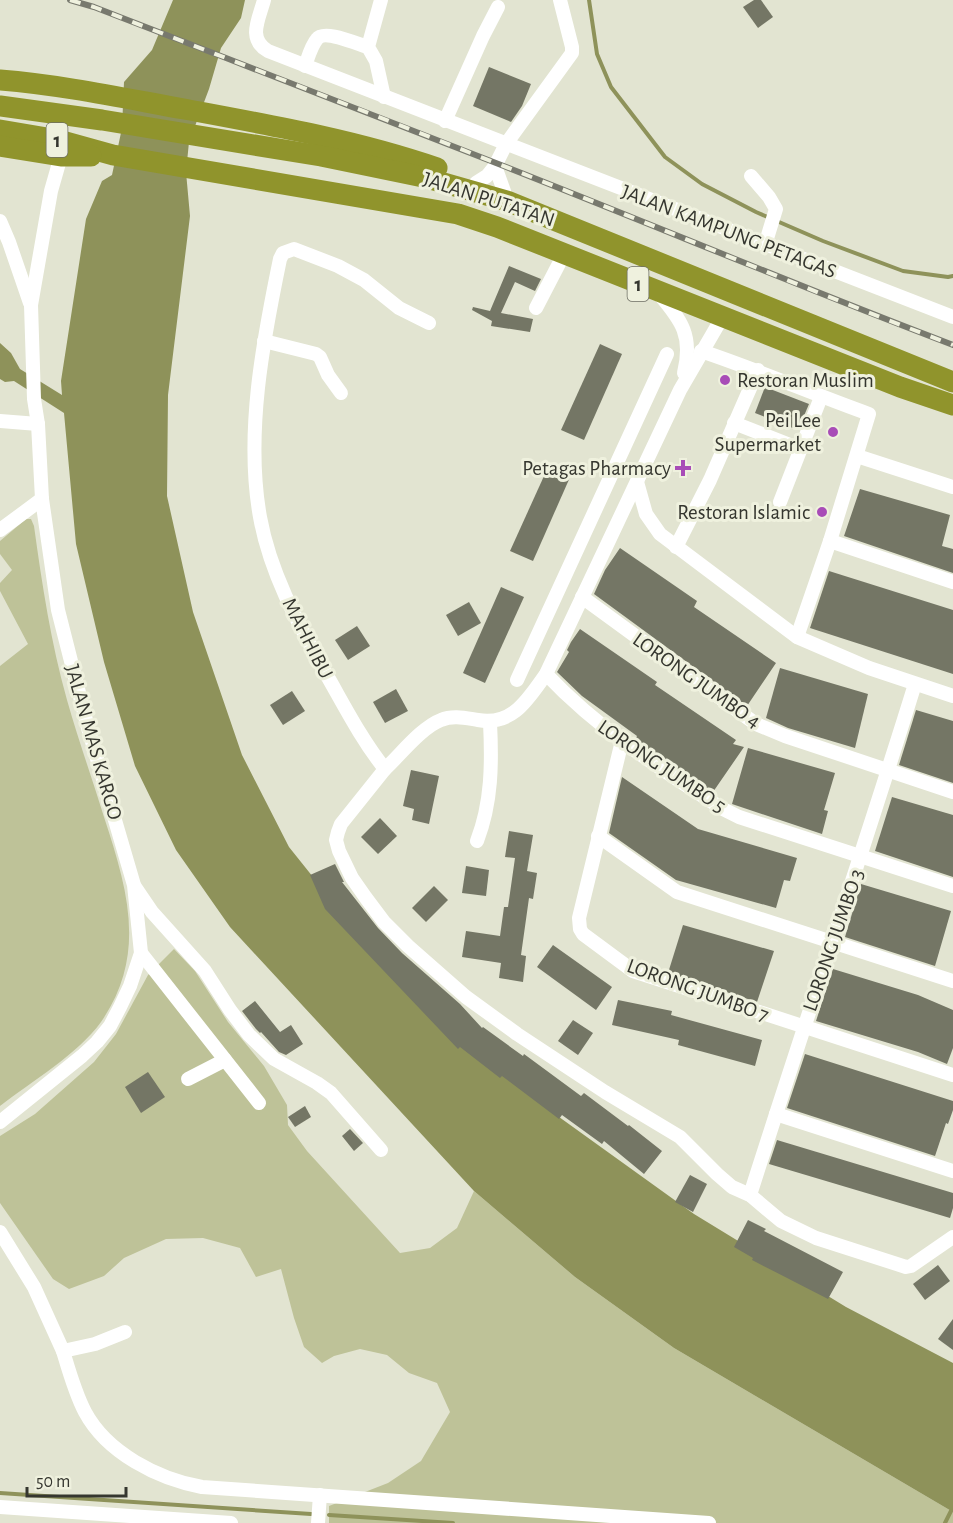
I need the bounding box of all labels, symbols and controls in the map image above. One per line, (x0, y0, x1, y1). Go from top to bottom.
road number: 1 (46, 123, 68, 157)
street label: JALAN PUTATAN (420, 168, 557, 231)
street label: JALAN KAMPUNG PETAGAS (618, 181, 839, 282)
road number: 1 (628, 267, 648, 301)
place label: Restoran Muslim (737, 370, 874, 391)
marker: Restoran Muslim (718, 373, 732, 387)
place label: Pei Lee Supermarket (715, 410, 821, 455)
marker: Pei Lee Supermarket (826, 425, 840, 439)
place label: Petagas Pharmacy (522, 458, 671, 479)
marker: Petagas Pharmacy (676, 461, 690, 475)
place label: Restoran Islamic (677, 502, 810, 523)
marker: Restoran Islamic (815, 505, 829, 519)
street label: MAHHIBU (278, 594, 337, 682)
street label: LORONG JUMBO 4 (629, 629, 764, 732)
street label: JALAN MAS KARGO (61, 662, 126, 822)
street label: LORONG JUMBO 5 (594, 716, 729, 817)
street label: LORONG JUMBO 3 (799, 866, 868, 1014)
street label: LORONG JUMBO 7 (624, 955, 772, 1026)
scale bar (27, 1460, 126, 1498)
text: 50 m (36, 1473, 70, 1491)

